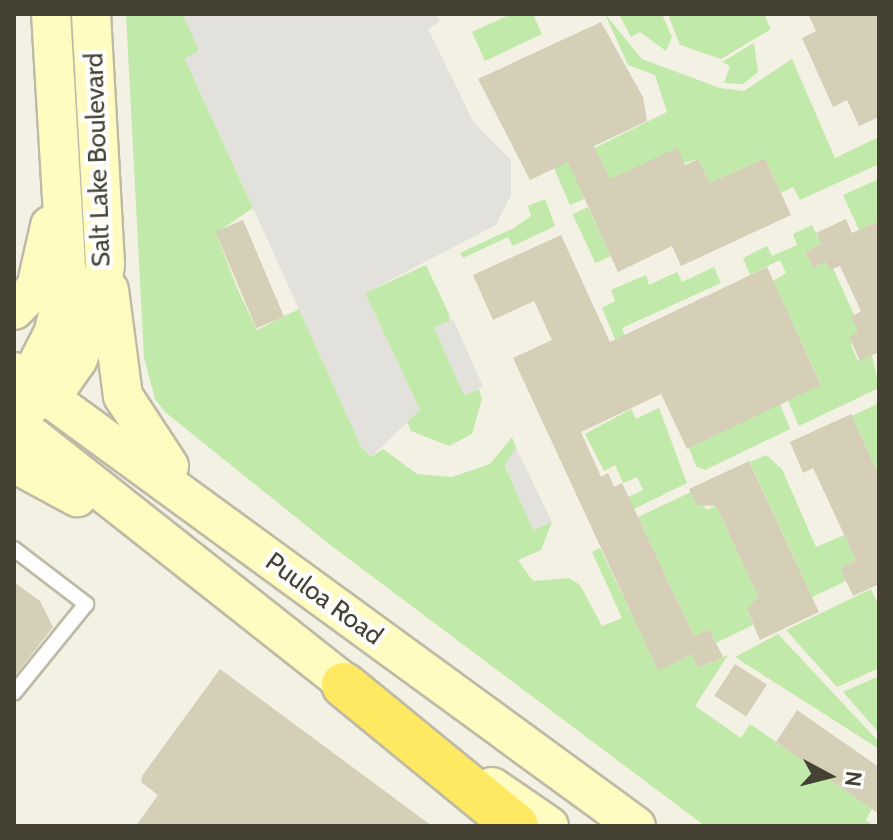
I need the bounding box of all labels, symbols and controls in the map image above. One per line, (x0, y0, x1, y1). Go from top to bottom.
street label: Salt Lake Boulevard (79, 52, 117, 268)
street label: Puuloa Road (259, 546, 389, 652)
north arrow (789, 736, 869, 816)
text: N (839, 770, 868, 788)

